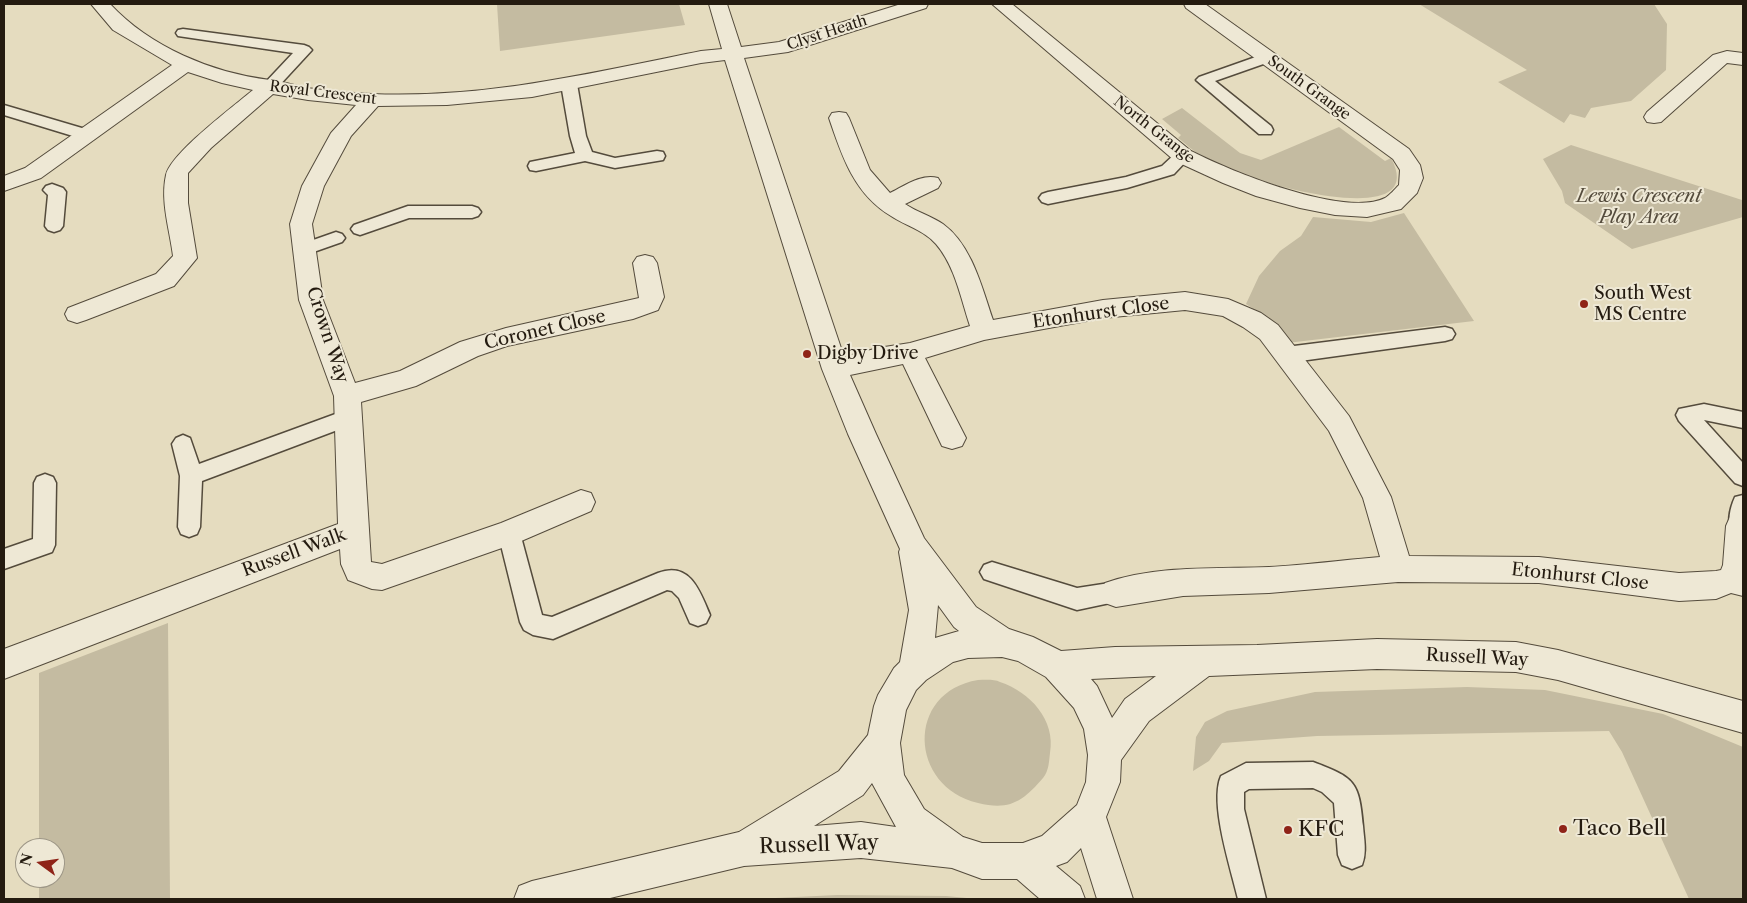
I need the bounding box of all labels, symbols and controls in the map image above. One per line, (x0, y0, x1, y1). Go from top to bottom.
street label: Clyst Heath (785, 12, 869, 54)
street label: South Grange (1264, 52, 1354, 124)
street label: Royal Crescent (269, 78, 377, 108)
street label: North Grange (1110, 93, 1198, 167)
park label: Lewis Crescent Play Area (1576, 186, 1702, 228)
place label: South West MS Centre (1594, 283, 1692, 326)
street label: Crown Way (301, 284, 353, 386)
street label: Etonhurst Close (1031, 293, 1171, 333)
marker: South West MS Centre (1578, 298, 1590, 310)
street label: Coronet Close (482, 306, 608, 354)
place label: Digby Drive (817, 343, 919, 365)
marker: Digby Drive (801, 348, 813, 360)
street label: Russell Walk (239, 524, 349, 582)
street label: Etonhurst Close (1510, 559, 1650, 595)
street label: Russell Way (1425, 645, 1529, 671)
place label: Taco Bell (1573, 816, 1666, 842)
place label: KFC (1298, 817, 1344, 843)
marker: Taco Bell (1557, 823, 1569, 835)
marker: KFC (1282, 824, 1294, 836)
street label: Russell Way (759, 830, 879, 860)
north arrow (15, 838, 65, 888)
text: N (16, 852, 37, 868)

